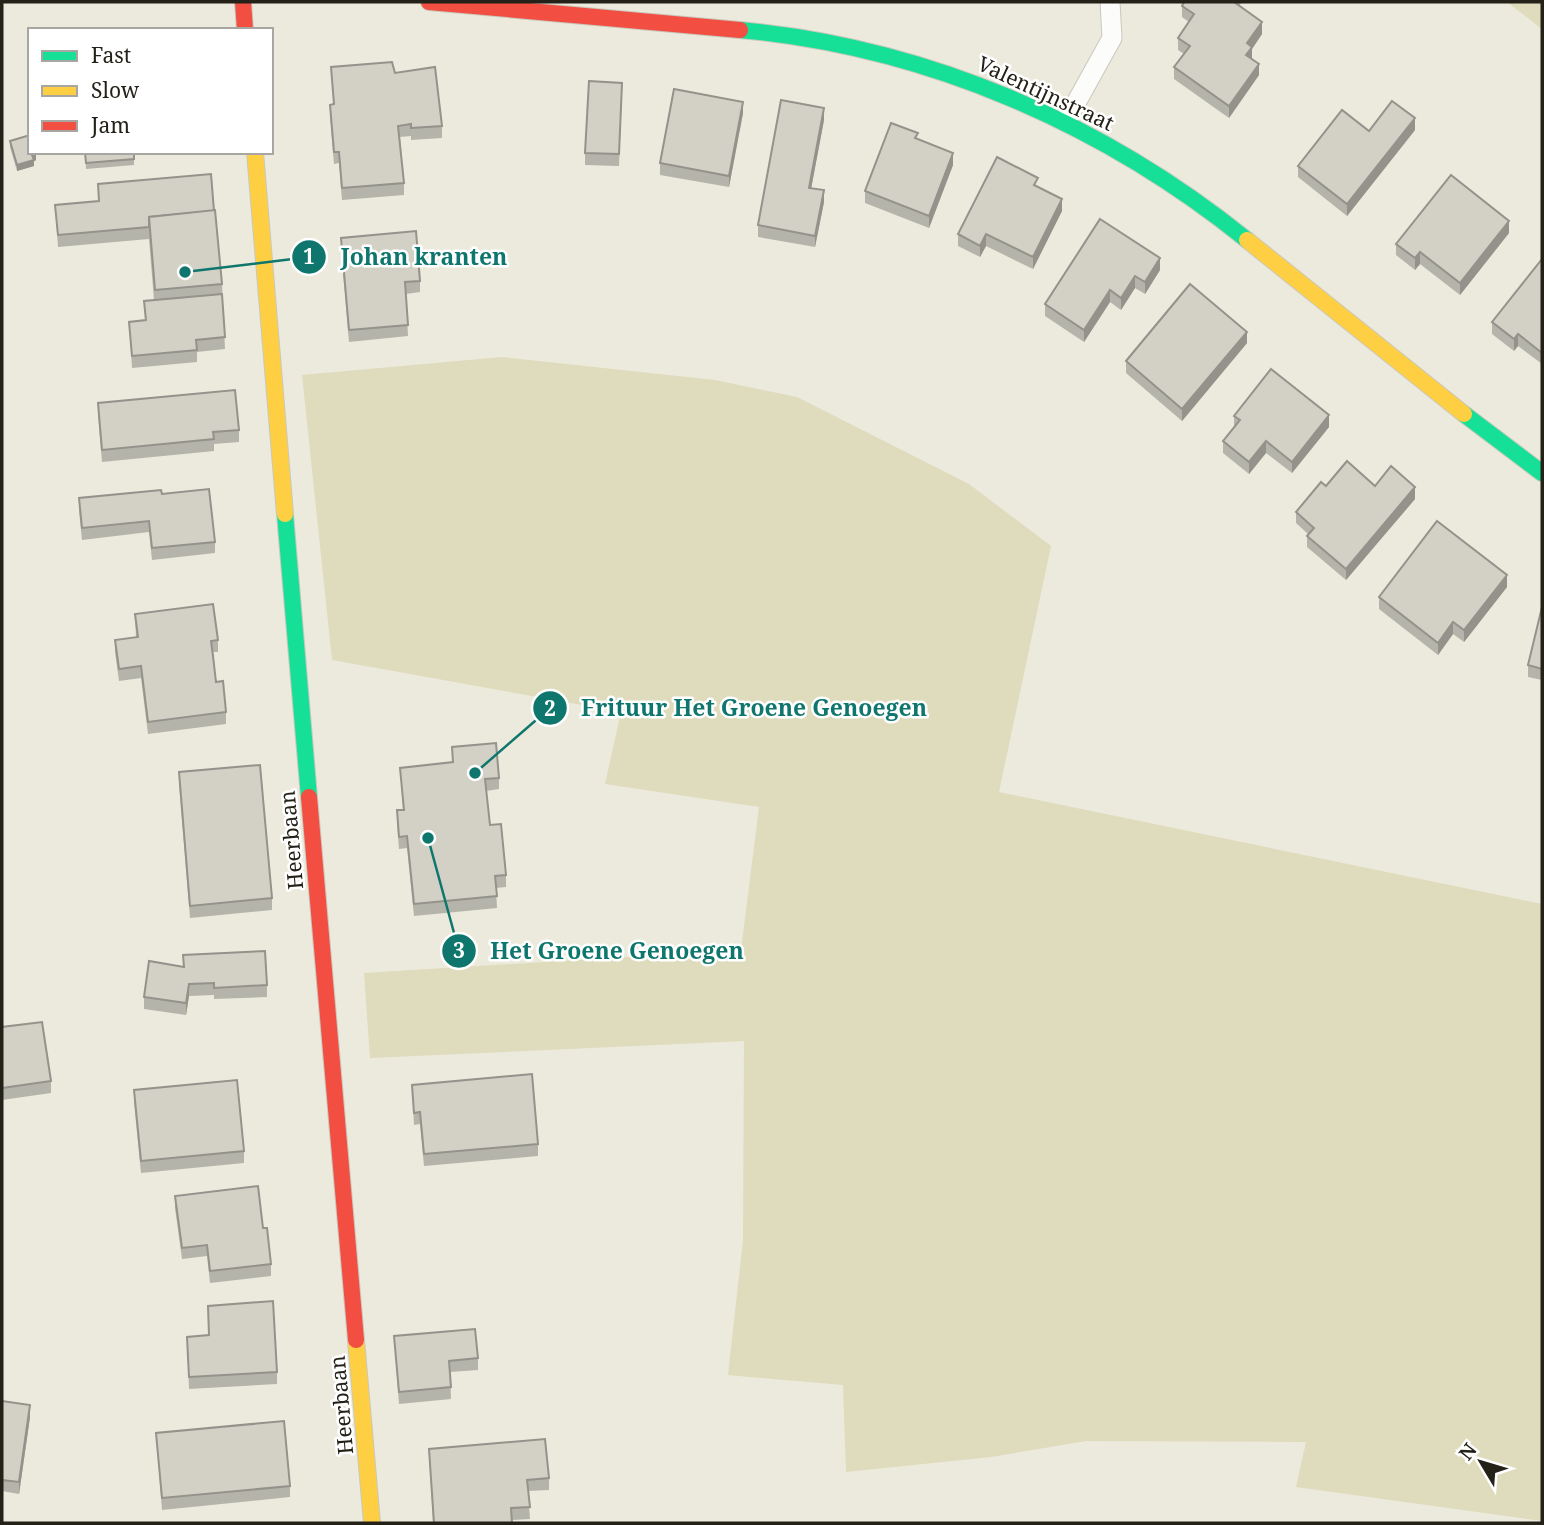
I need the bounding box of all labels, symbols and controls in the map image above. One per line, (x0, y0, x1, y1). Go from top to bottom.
legend (28, 28, 273, 154)
text: Fast (91, 41, 131, 69)
street label: Valentijnstraat (973, 49, 1119, 137)
text: Slow (91, 76, 140, 104)
text: Jam (90, 111, 130, 139)
callout: Johan kranten (292, 235, 522, 279)
text: Johan kranten (340, 240, 507, 272)
text: 1 (303, 242, 315, 270)
callout: Frituur Het Groene Genoegen (532, 686, 941, 730)
text: Frituur Het Groene Genoegen (581, 691, 927, 723)
text: 2 (544, 694, 556, 722)
street label: Heerbaan (273, 789, 309, 891)
callout: Het Groene Genoegen (441, 929, 758, 973)
text: Het Groene Genoegen (490, 934, 744, 966)
text: 3 (453, 936, 465, 964)
street label: Heerbaan (323, 1354, 359, 1456)
north arrow (1446, 1427, 1516, 1497)
text: N (1453, 1438, 1482, 1465)

